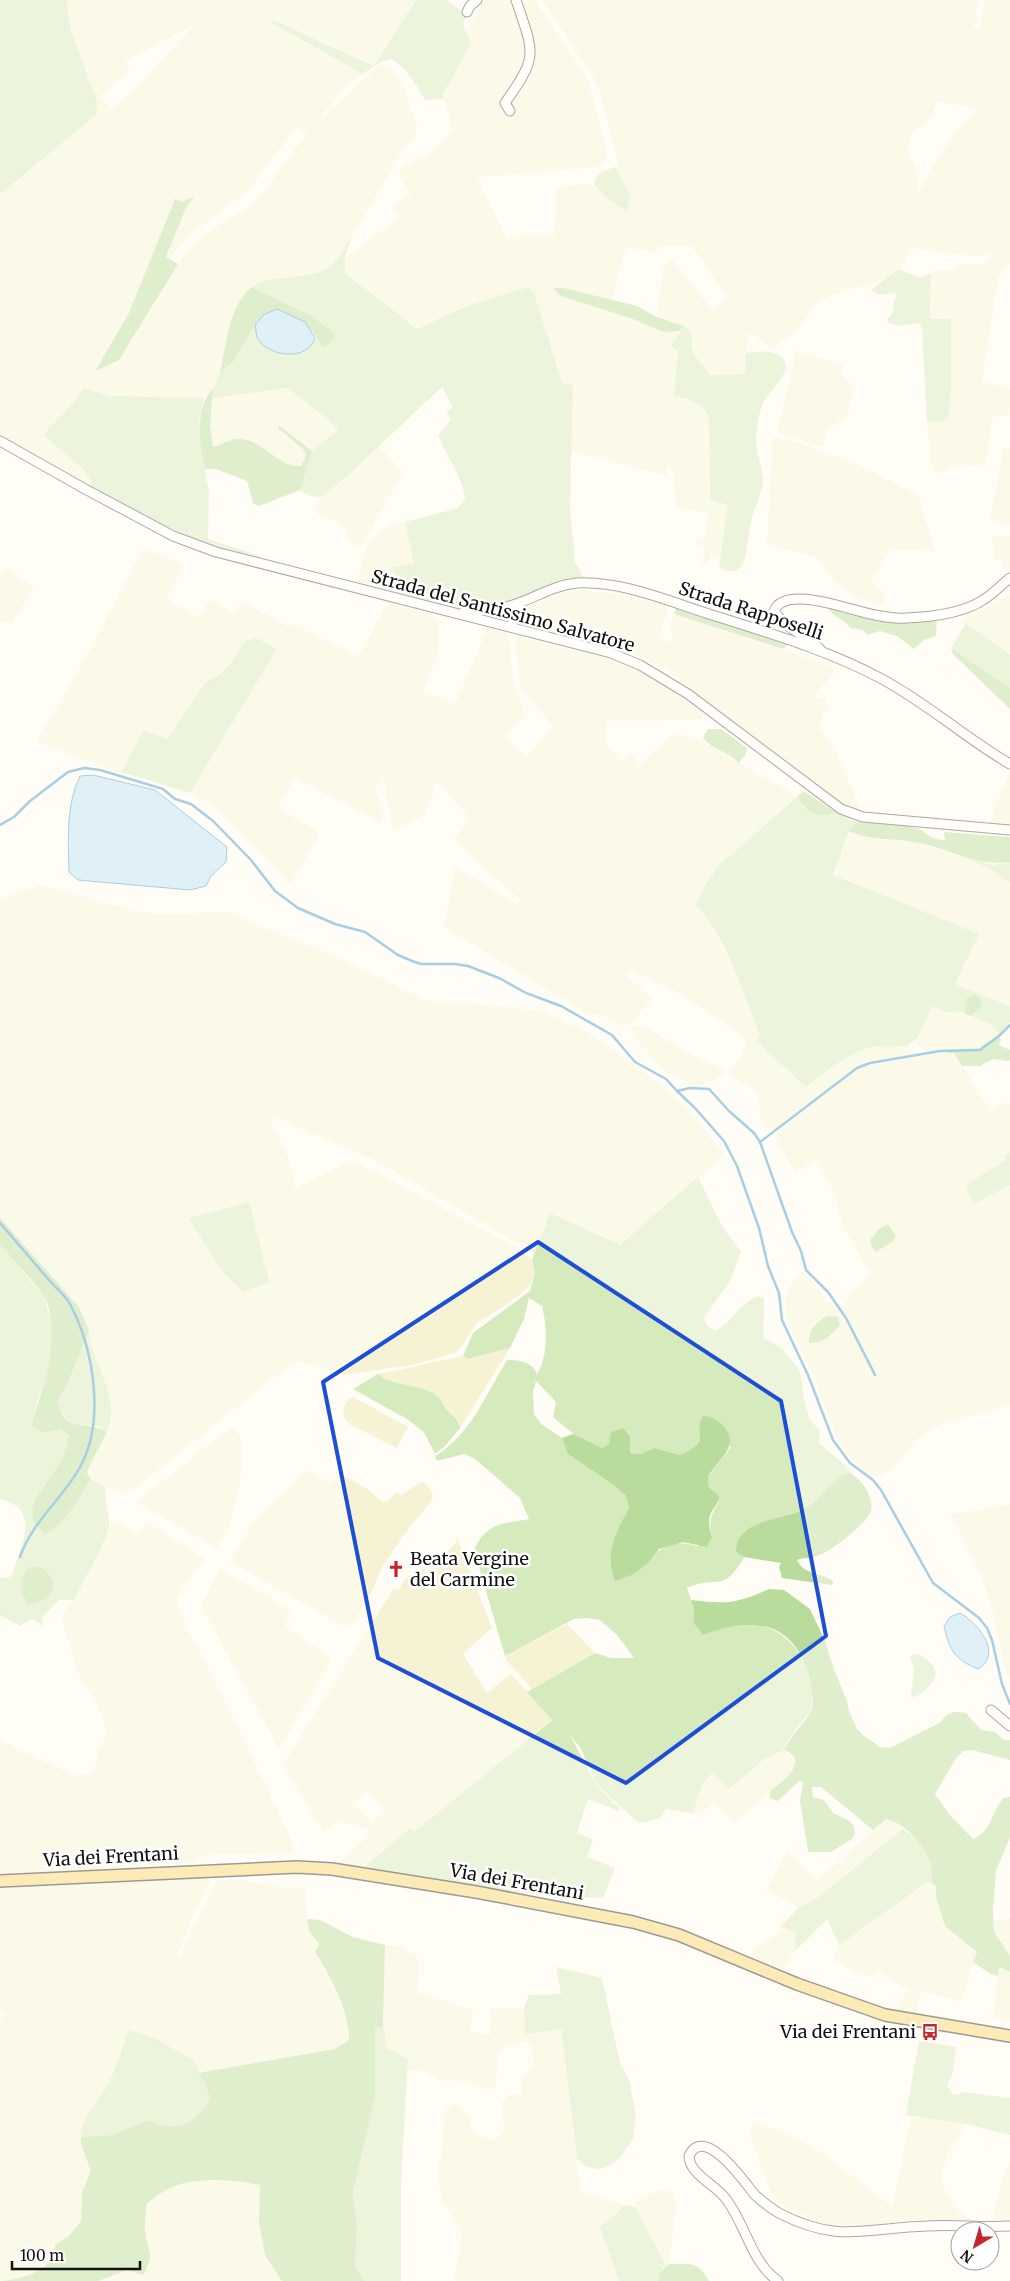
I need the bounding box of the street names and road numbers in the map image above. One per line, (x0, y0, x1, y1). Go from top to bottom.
street label: Strada del Santissimo Salvatore (369, 564, 637, 657)
street label: Strada Rapposelli (676, 576, 827, 645)
street label: Via dei Frentani (42, 1841, 180, 1872)
street label: Via dei Frentani (447, 1858, 586, 1905)

